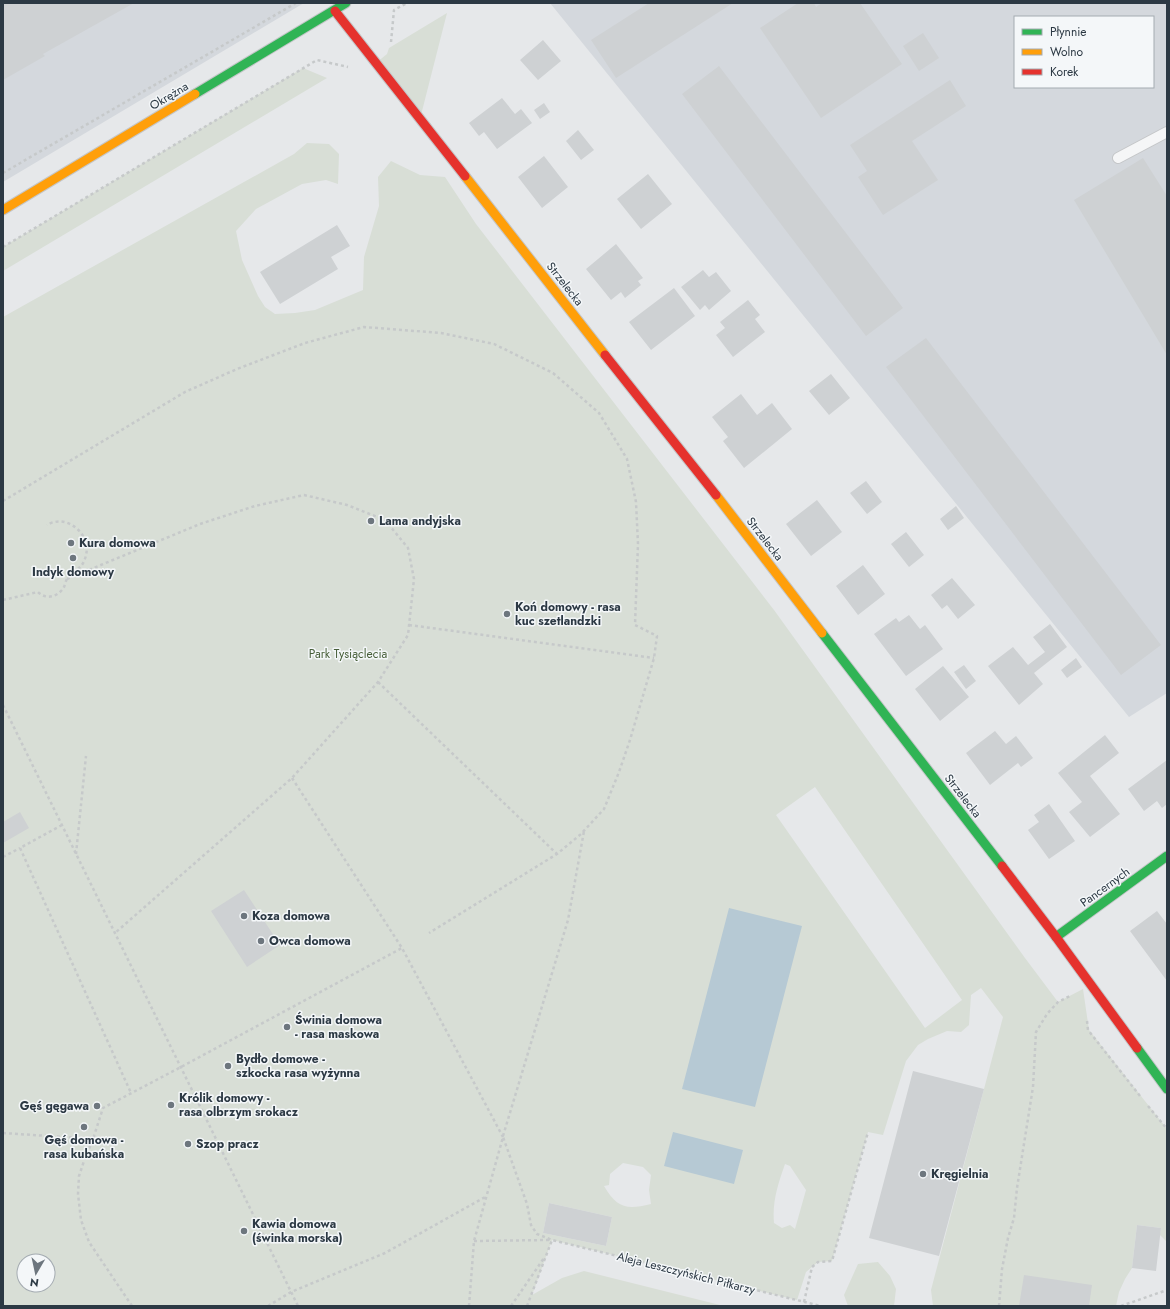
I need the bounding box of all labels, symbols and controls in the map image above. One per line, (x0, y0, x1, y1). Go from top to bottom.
legend (1014, 16, 1154, 88)
text: Płynnie (1050, 23, 1087, 41)
text: Wolno (1050, 43, 1084, 61)
text: Korek (1050, 63, 1079, 81)
street label: Okrężna (146, 77, 192, 115)
street label: Strzelecka (542, 258, 588, 310)
place label: Lama andyjska (379, 512, 461, 530)
street label: Strzelecka (742, 513, 788, 565)
marker: Lama andyjska (366, 516, 376, 526)
place label: Kura domowa (79, 534, 156, 552)
marker: Kura domowa (66, 538, 76, 548)
marker: Indyk domowy (68, 553, 78, 563)
place label: Indyk domowy (32, 563, 115, 581)
place label: Koń domowy - rasa kuc szetlandzki (515, 598, 621, 630)
marker: Koń domowy - rasa kuc szetlandzki (502, 609, 512, 619)
park label: Park Tysiąclecia (309, 645, 388, 663)
street label: Strzelecka (940, 770, 986, 822)
street label: Pancernych (1076, 863, 1134, 911)
place label: Koza domowa (252, 907, 330, 925)
marker: Koza domowa (239, 911, 249, 921)
place label: Owca domowa (269, 932, 351, 950)
marker: Owca domowa (256, 936, 266, 946)
place label: Świnia domowa - rasa maskowa (295, 1011, 382, 1043)
marker: Świnia domowa - rasa maskowa (282, 1022, 292, 1032)
place label: Bydło domowe - szkocka rasa wyżynna (236, 1050, 360, 1082)
marker: Bydło domowe - szkocka rasa wyżynna (223, 1061, 233, 1071)
place label: Królik domowy - rasa olbrzym srokacz (179, 1089, 299, 1121)
place label: Gęś gęgawa (20, 1097, 89, 1115)
marker: Królik domowy - rasa olbrzym srokacz (166, 1100, 176, 1110)
marker: Gęś gęgawa (92, 1101, 102, 1111)
marker: Gęś domowa - rasa kubańska (79, 1122, 89, 1132)
place label: Gęś domowa - rasa kubańska (44, 1131, 124, 1163)
place label: Szop pracz (196, 1135, 259, 1153)
marker: Szop pracz (183, 1139, 193, 1149)
place label: Kręgielnia (931, 1165, 988, 1183)
marker: Kręgielnia (918, 1169, 928, 1179)
place label: Kawia domowa (świnka morska) (252, 1215, 343, 1247)
marker: Kawia domowa (świnka morska) (239, 1226, 249, 1236)
street label: Aleja Leszczyńskich Piłkarzy (615, 1247, 758, 1299)
north arrow (16, 1253, 56, 1293)
text: N (29, 1274, 40, 1291)

